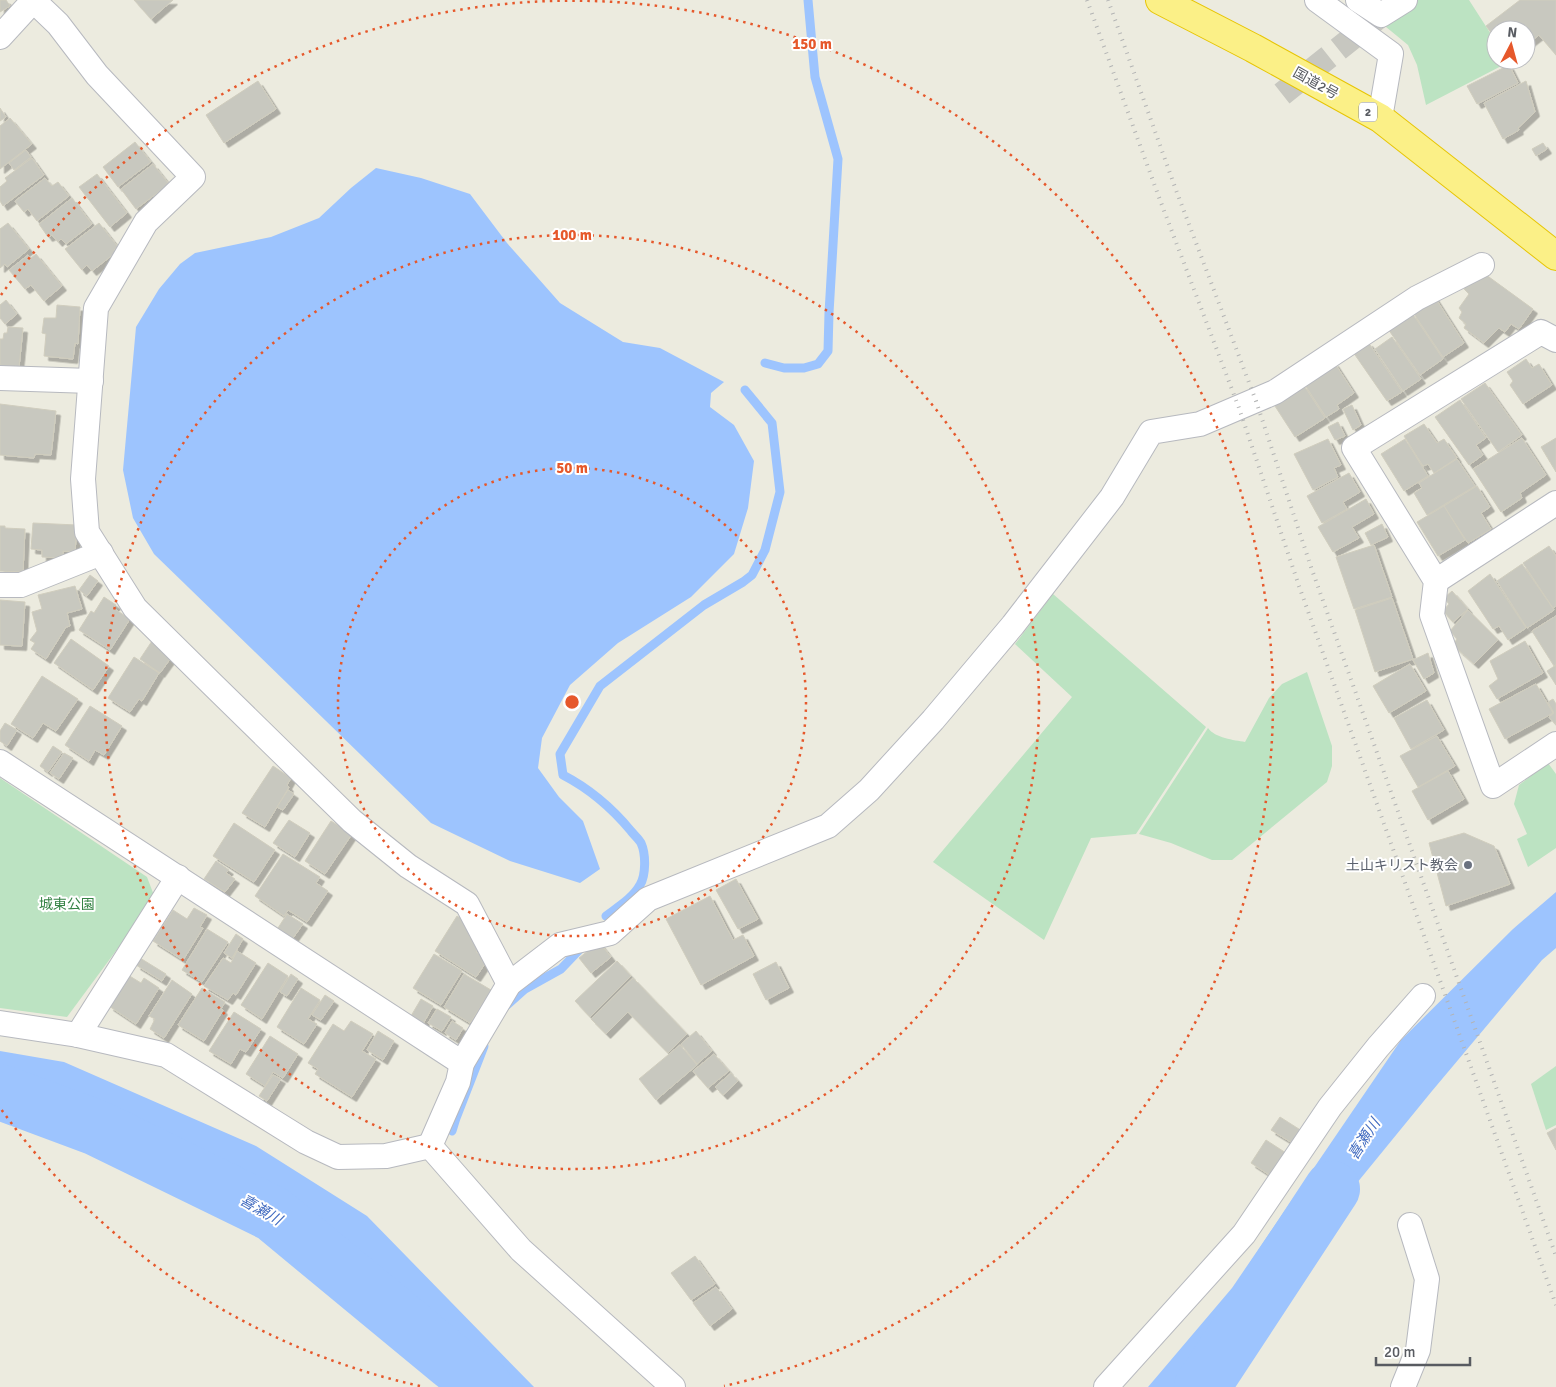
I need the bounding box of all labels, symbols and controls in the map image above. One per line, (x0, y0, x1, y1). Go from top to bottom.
north arrow (1486, 20, 1536, 70)
text: N (1507, 24, 1518, 42)
text: 150 m (792, 35, 832, 53)
street label: 国道2号 (1290, 64, 1342, 103)
road number: 2 (1359, 102, 1377, 121)
text: 100 m (552, 226, 592, 244)
text: 50 m (556, 459, 588, 477)
centre of rings (563, 693, 581, 711)
place label: 土山キリスト教会 (1346, 857, 1458, 874)
marker: 土山キリスト教会 (1462, 859, 1474, 871)
park label: 城東公園 (39, 896, 95, 913)
water label: 喜瀬川 (1344, 1114, 1385, 1163)
water label: 喜瀬川 (237, 1191, 287, 1230)
scale bar (1376, 1334, 1470, 1366)
text: 20 m (1384, 1343, 1415, 1361)

